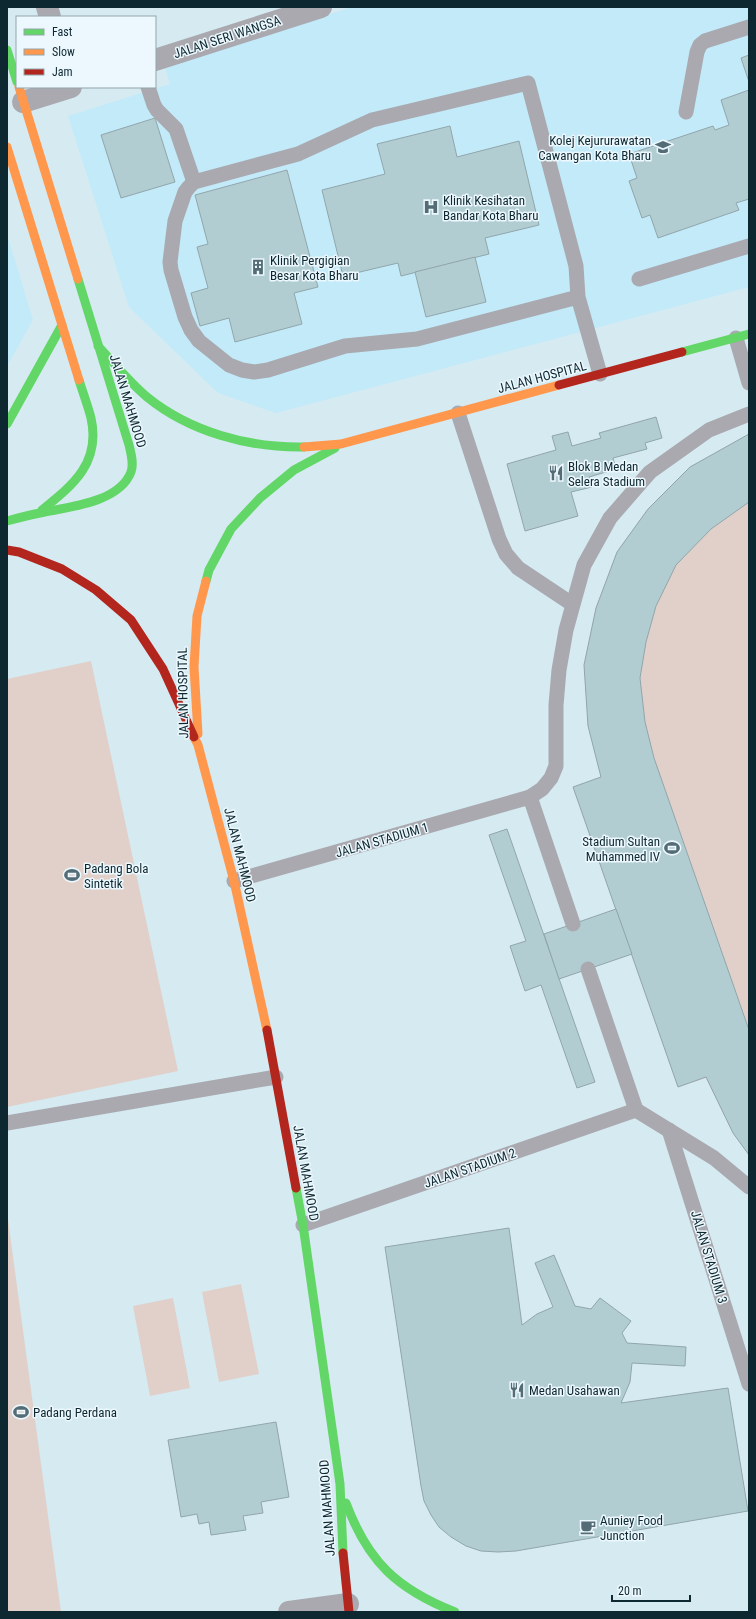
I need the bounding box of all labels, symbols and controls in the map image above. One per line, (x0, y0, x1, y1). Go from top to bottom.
street label: JALAN SERI WANGSA (171, 12, 283, 61)
legend (16, 16, 156, 88)
text: Fast (52, 25, 73, 39)
text: Slow (52, 45, 75, 59)
text: Jam (52, 65, 73, 79)
place label: Kolej Kejururawatan Cawangan Kota Bharu (538, 133, 651, 163)
school or university icon: Kolej Kejururawatan Cawangan Kota Bharu (654, 138, 672, 156)
place label: Klinik Kesihatan Bandar Kota Bharu (443, 193, 539, 223)
hospital icon: Klinik Kesihatan Bandar Kota Bharu (422, 198, 440, 216)
place label: Klinik Pergigian Besar Kota Bharu (270, 253, 359, 283)
building icon: Klinik Pergigian Besar Kota Bharu (249, 258, 267, 276)
street label: JALAN MAHMOOD (107, 353, 149, 449)
street label: JALAN HOSPITAL (496, 358, 588, 396)
place label: Blok B Medan Selera Stadium (568, 459, 645, 489)
restaurant icon: Blok B Medan Selera Stadium (547, 464, 565, 482)
street label: JALAN HOSPITAL (175, 647, 191, 739)
street label: JALAN MAHMOOD (221, 806, 259, 904)
street label: JALAN STADIUM 1 (334, 820, 430, 860)
place label: Stadium Sultan Muhammed IV (582, 834, 661, 864)
sports icon: Stadium Sultan Muhammed IV (663, 839, 681, 857)
place label: Padang Bola Sintetik (84, 861, 149, 891)
sports icon: Padang Bola Sintetik (63, 866, 81, 884)
street label: JALAN MAHMOOD (290, 1124, 322, 1222)
street label: JALAN STADIUM 2 (422, 1145, 518, 1191)
street label: JALAN STADIUM 3 (688, 1209, 730, 1305)
restaurant icon: Medan Usahawan (508, 1381, 526, 1399)
place label: Medan Usahawan (529, 1383, 620, 1398)
sports icon: Padang Perdana (12, 1403, 30, 1421)
place label: Padang Perdana (33, 1405, 117, 1420)
street label: JALAN MAHMOOD (316, 1459, 338, 1557)
place label: Auniey Food Junction (600, 1513, 663, 1543)
cafe icon: Auniey Food Junction (579, 1518, 597, 1536)
scale bar (612, 1577, 690, 1603)
text: 20 m (618, 1584, 642, 1598)

